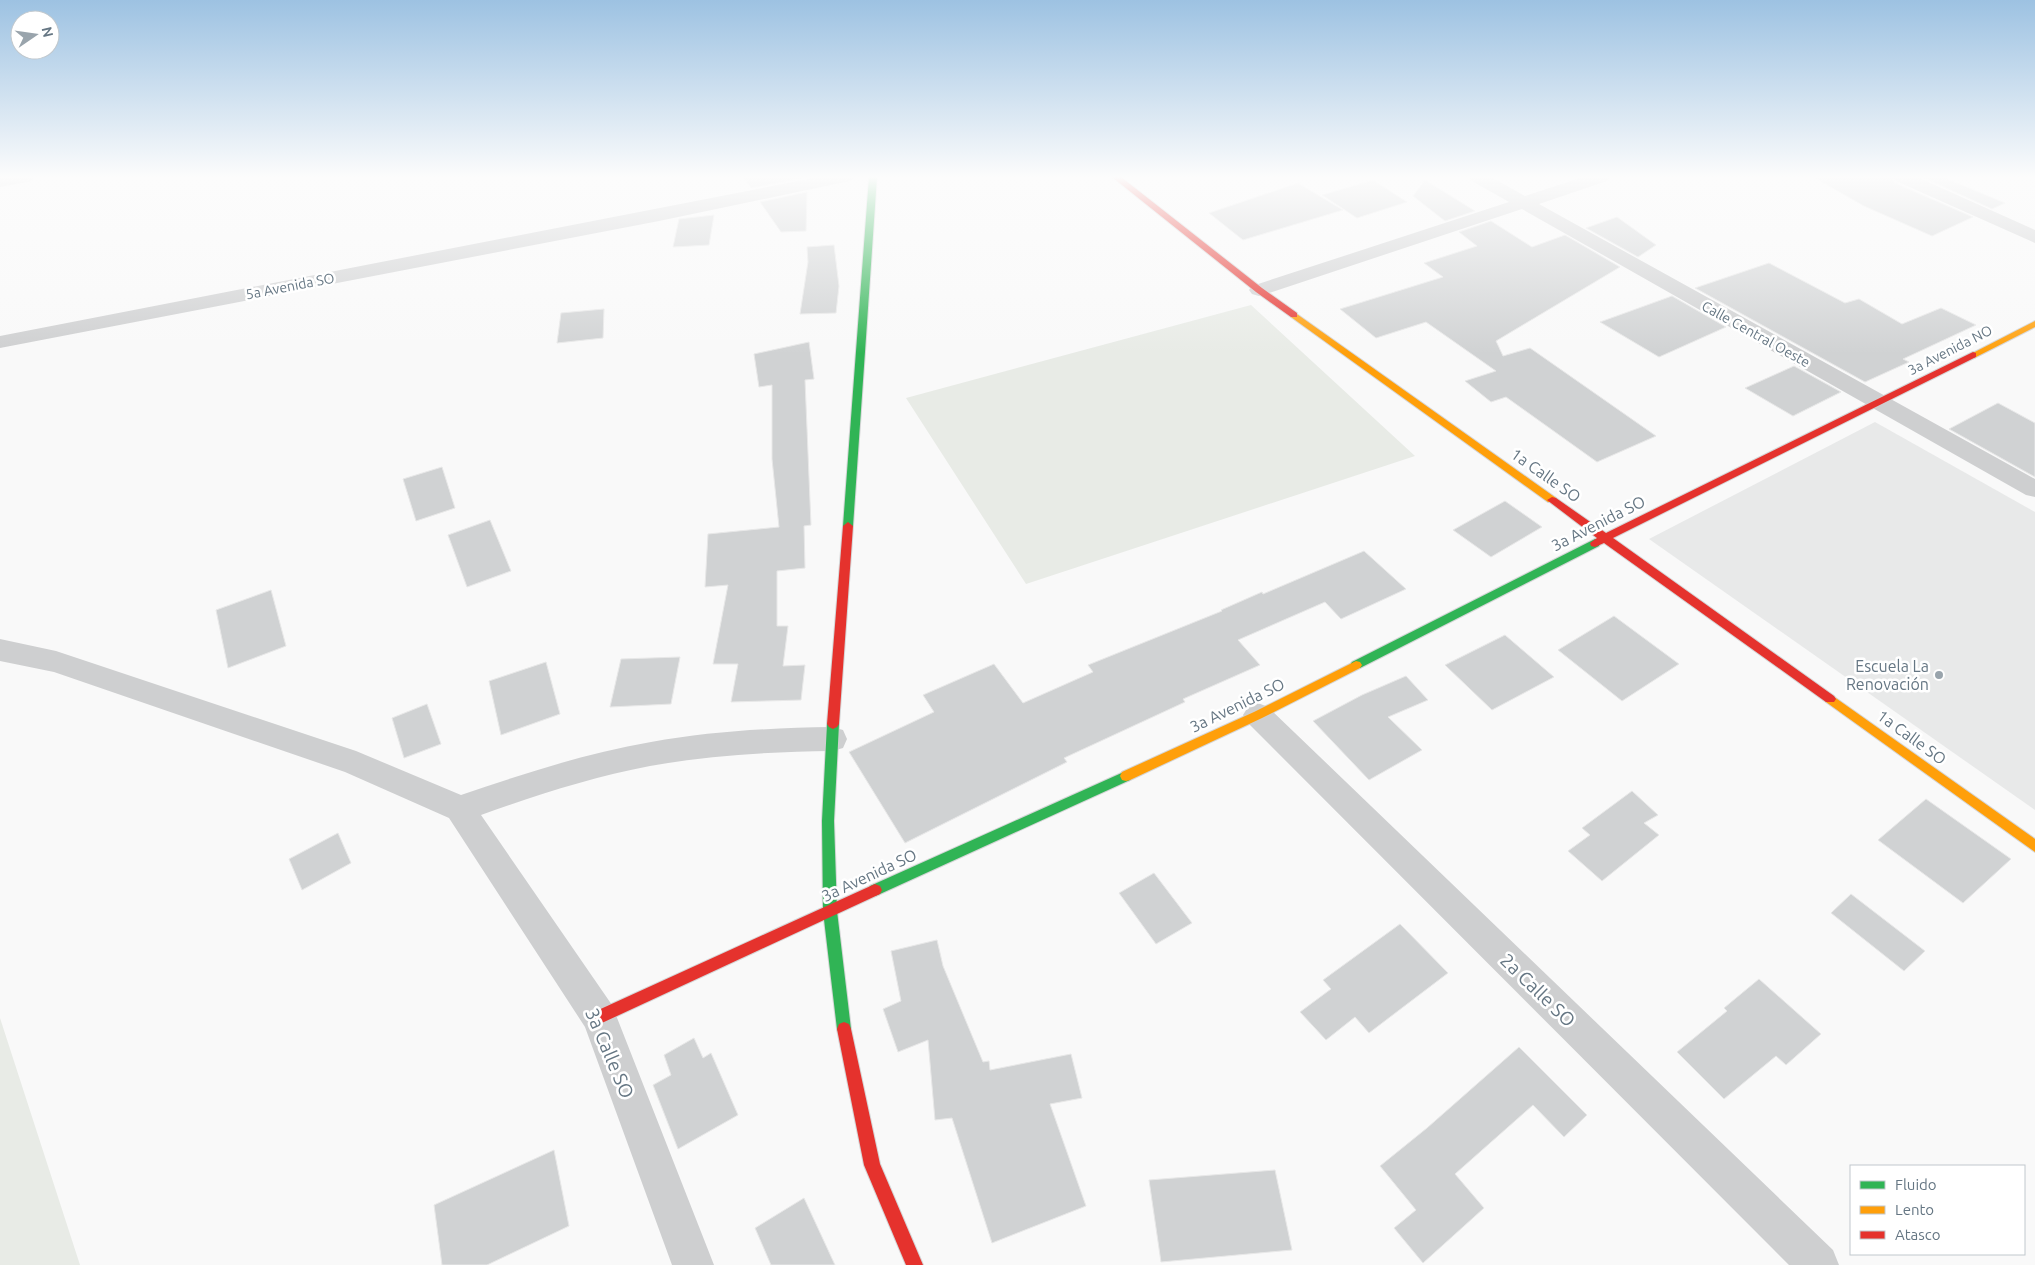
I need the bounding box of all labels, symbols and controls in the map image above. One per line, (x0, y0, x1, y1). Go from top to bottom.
north arrow (10, 10, 60, 60)
text: N (39, 25, 57, 39)
street label: 5a Avenida SO (244, 270, 336, 302)
street label: Calle Central Oeste (1699, 298, 1813, 370)
street label: 3a Avenida NO (1905, 322, 1995, 378)
street label: 1a Calle SO (1508, 445, 1584, 505)
street label: 3a Avenida SO (1548, 492, 1648, 554)
place label: Escuela La Renovación (1846, 657, 1929, 693)
marker: Escuela La Renovación (1933, 669, 1945, 681)
street label: 3a Avenida SO (1187, 674, 1287, 736)
street label: 1a Calle SO (1874, 706, 1950, 768)
street label: 3a Avenida SO (819, 845, 919, 905)
street label: 2a Calle SO (1496, 949, 1580, 1031)
street label: 3a Calle SO (581, 1005, 639, 1101)
legend (1850, 1165, 2025, 1255)
text: Fluido (1895, 1176, 1937, 1193)
text: Lento (1895, 1201, 1934, 1218)
text: Atasco (1895, 1226, 1941, 1243)

